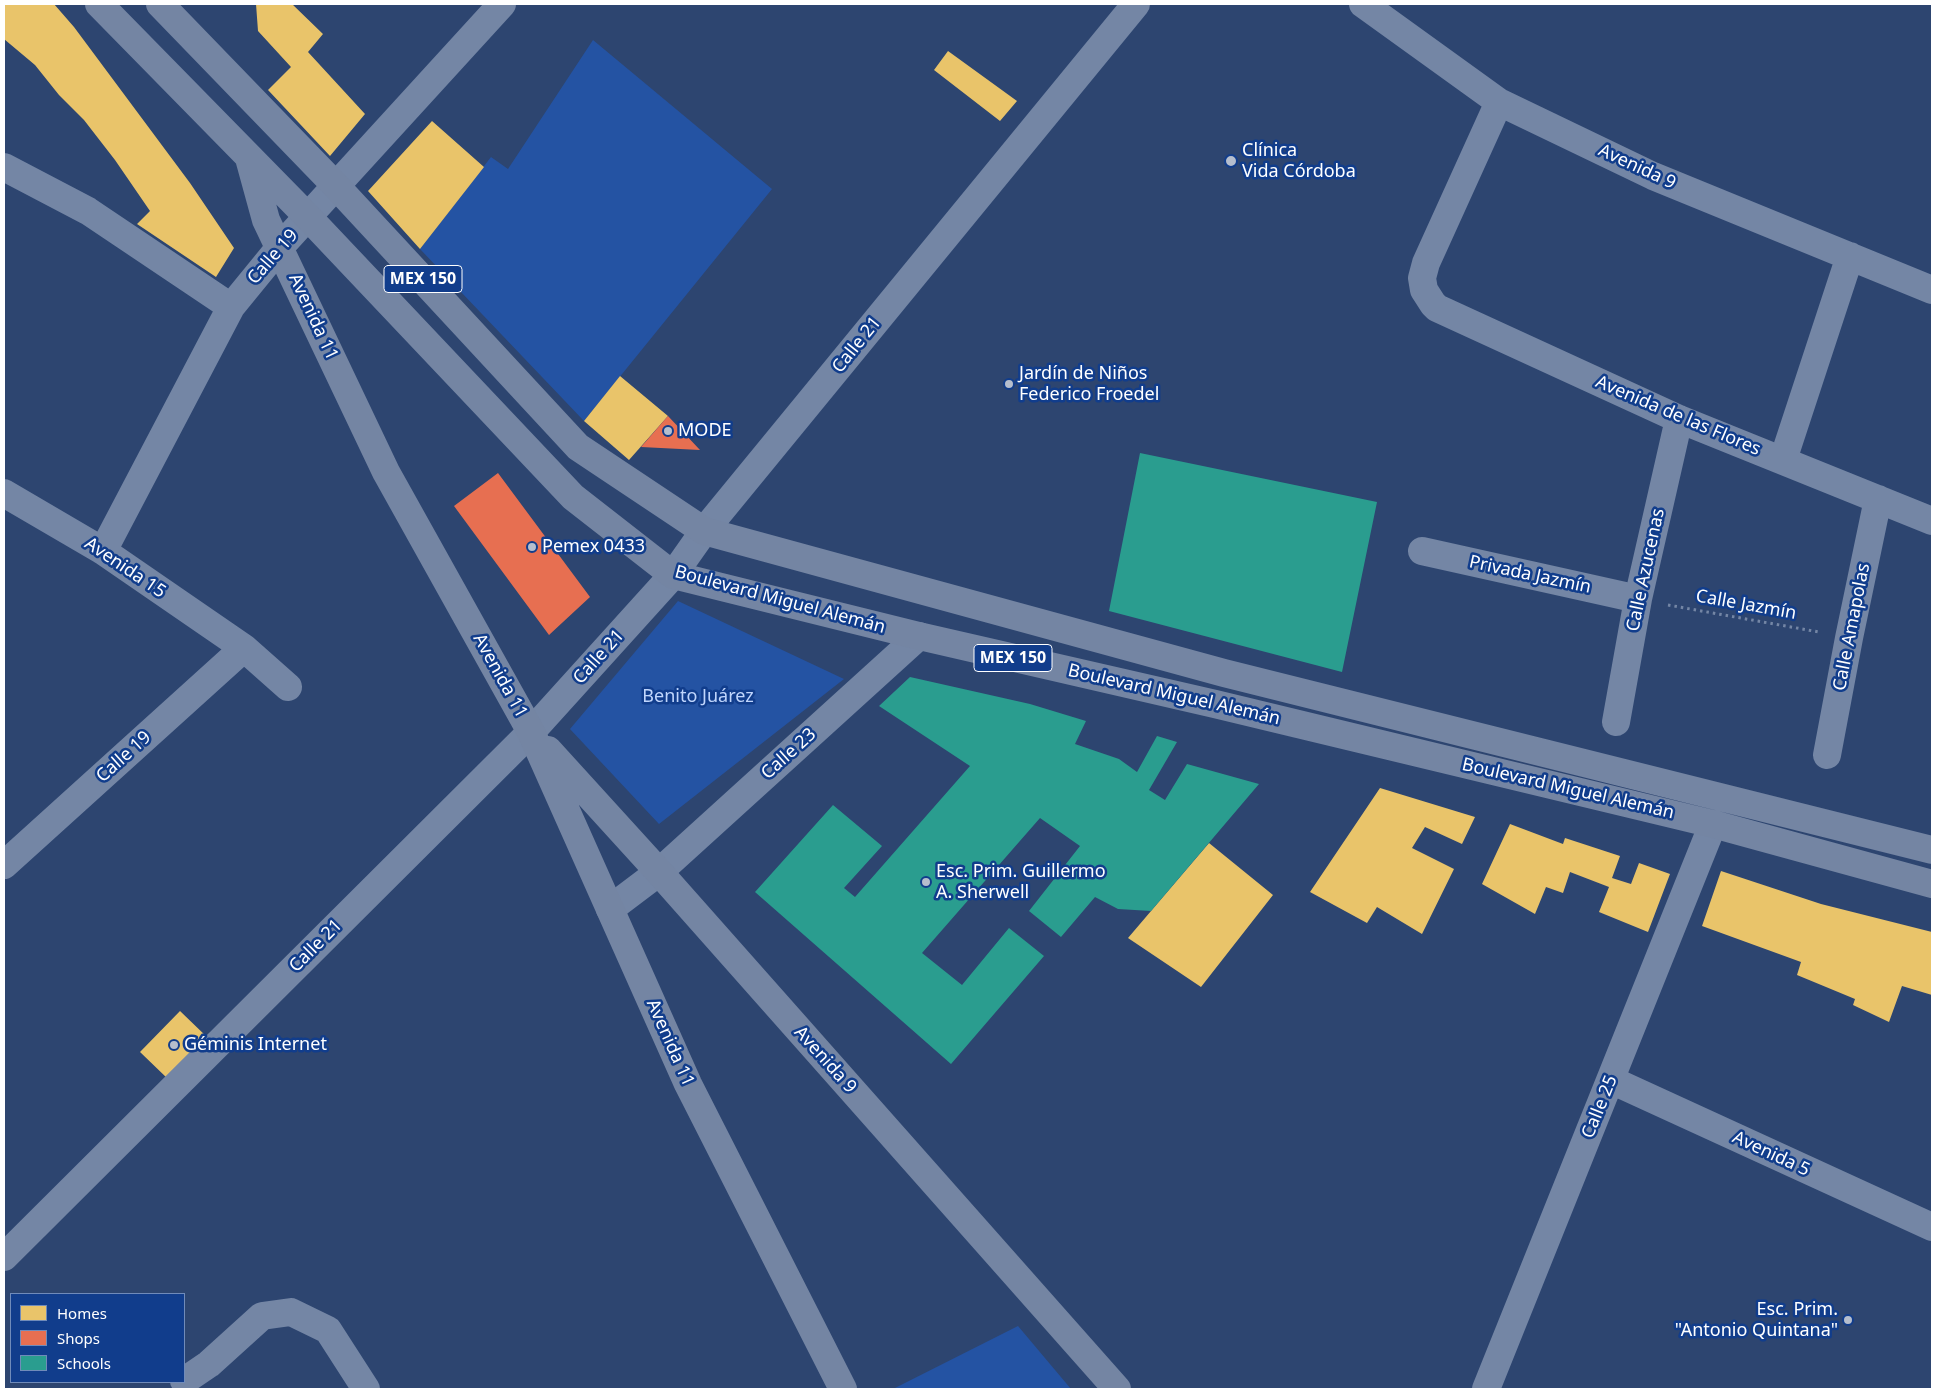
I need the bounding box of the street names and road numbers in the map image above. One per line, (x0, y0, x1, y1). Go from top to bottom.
street label: Avenida 9 (1595, 140, 1679, 194)
street label: Calle 19 (243, 225, 303, 289)
road number: MEX 150 (384, 266, 462, 292)
street label: Avenida 11 (284, 270, 342, 364)
street label: Calle 21 (828, 312, 886, 378)
street label: Avenida de las Flores (1592, 371, 1764, 461)
street label: Calle Azucenas (1622, 506, 1670, 634)
street label: Avenida 15 (80, 533, 170, 603)
street label: Privada Jazmín (1467, 552, 1593, 598)
street label: Boulevard Miguel Alemán (672, 561, 888, 639)
street label: Calle Amapolas (1829, 561, 1875, 693)
street label: Calle Jazmín (1694, 586, 1798, 624)
street label: Calle 21 (569, 625, 629, 689)
street label: Avenida 11 (468, 630, 532, 722)
road number: MEX 150 (974, 644, 1052, 671)
street label: Boulevard Miguel Alemán (1066, 660, 1282, 730)
street label: Calle 23 (757, 724, 821, 784)
street label: Calle 19 (92, 727, 156, 787)
street label: Boulevard Miguel Alemán (1460, 754, 1676, 824)
street label: Calle 21 (285, 915, 347, 977)
street label: Avenida 11 (641, 996, 699, 1090)
street label: Avenida 9 (789, 1022, 861, 1098)
street label: Calle 25 (1578, 1072, 1622, 1142)
street label: Avenida 5 (1729, 1127, 1813, 1181)

